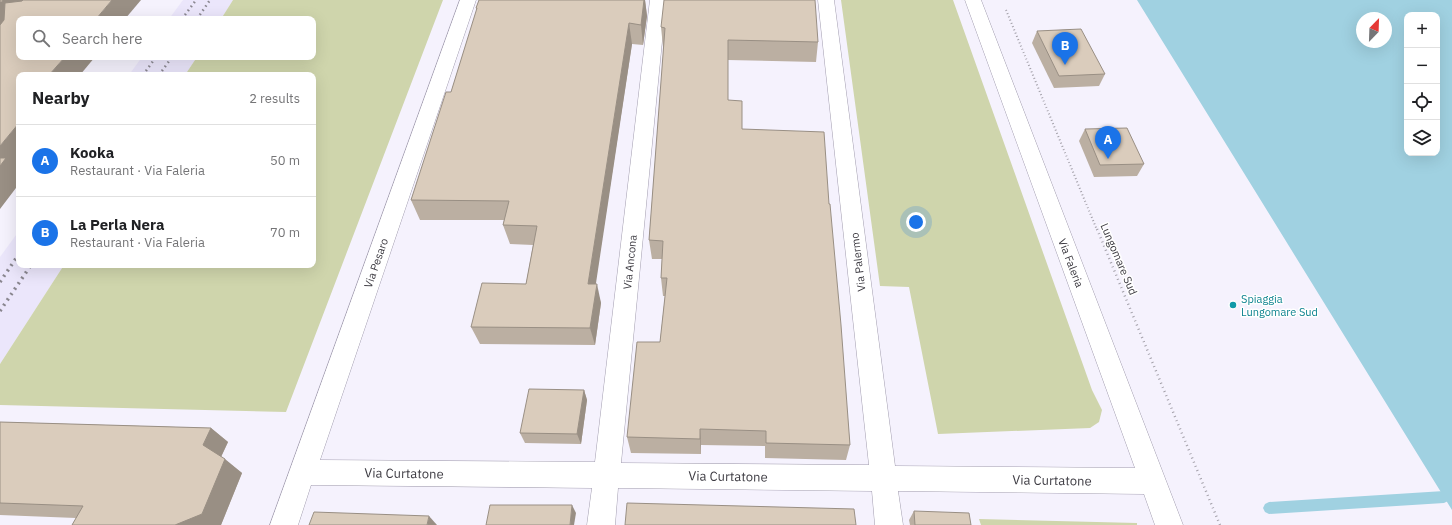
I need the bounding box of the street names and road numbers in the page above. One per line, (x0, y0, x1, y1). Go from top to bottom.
street label: Lungomare Sud (1098, 221, 1140, 297)
street label: Via Palermo (847, 232, 869, 292)
street label: Via Ancona (620, 234, 640, 290)
street label: Via Pesaro (361, 236, 391, 290)
street label: Via Faleria (1055, 237, 1087, 290)
street label: Via Curtatone (364, 464, 444, 483)
street label: Via Curtatone (688, 467, 768, 486)
street label: Via Curtatone (1012, 471, 1092, 490)

